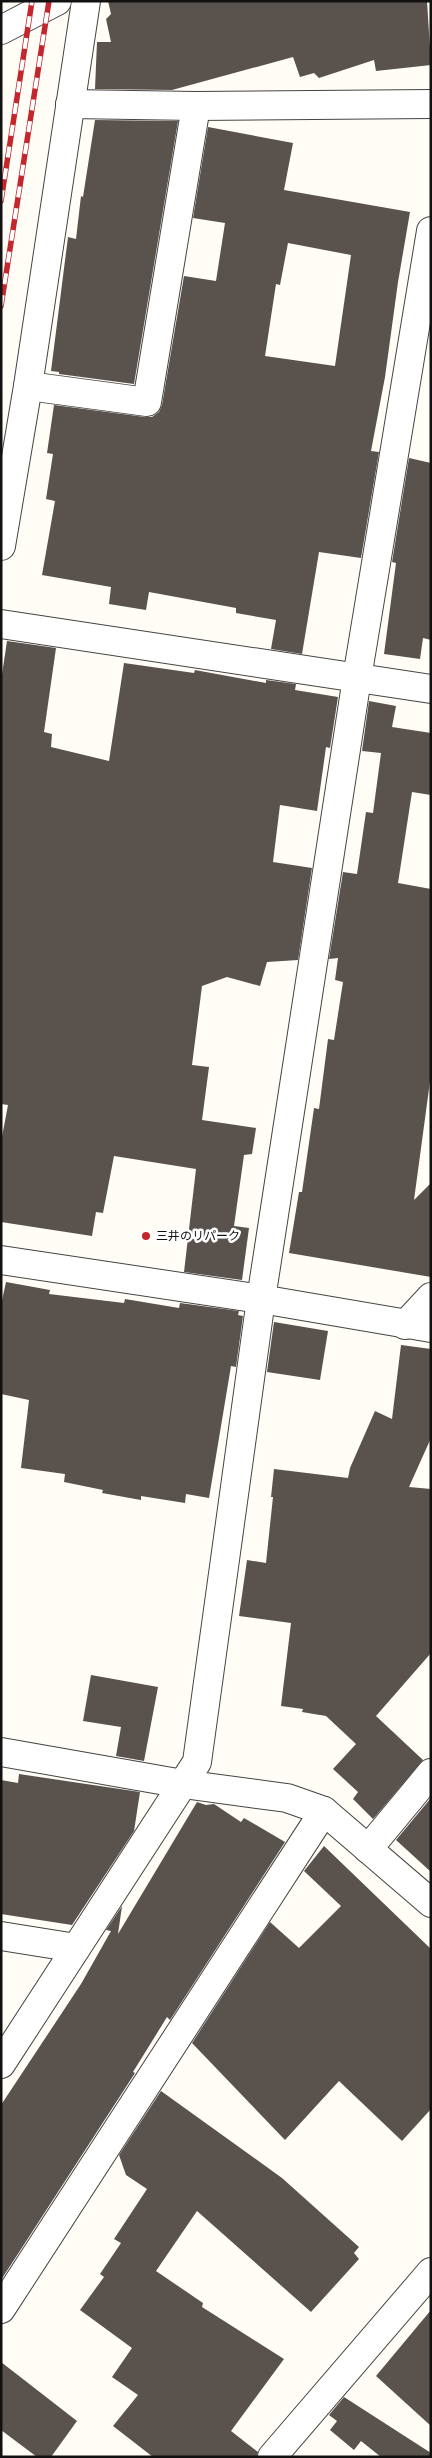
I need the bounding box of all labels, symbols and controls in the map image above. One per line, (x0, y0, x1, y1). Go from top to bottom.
place label: 三井のリパーク (156, 1229, 240, 1243)
marker: 三井のリパーク (140, 1230, 152, 1242)

